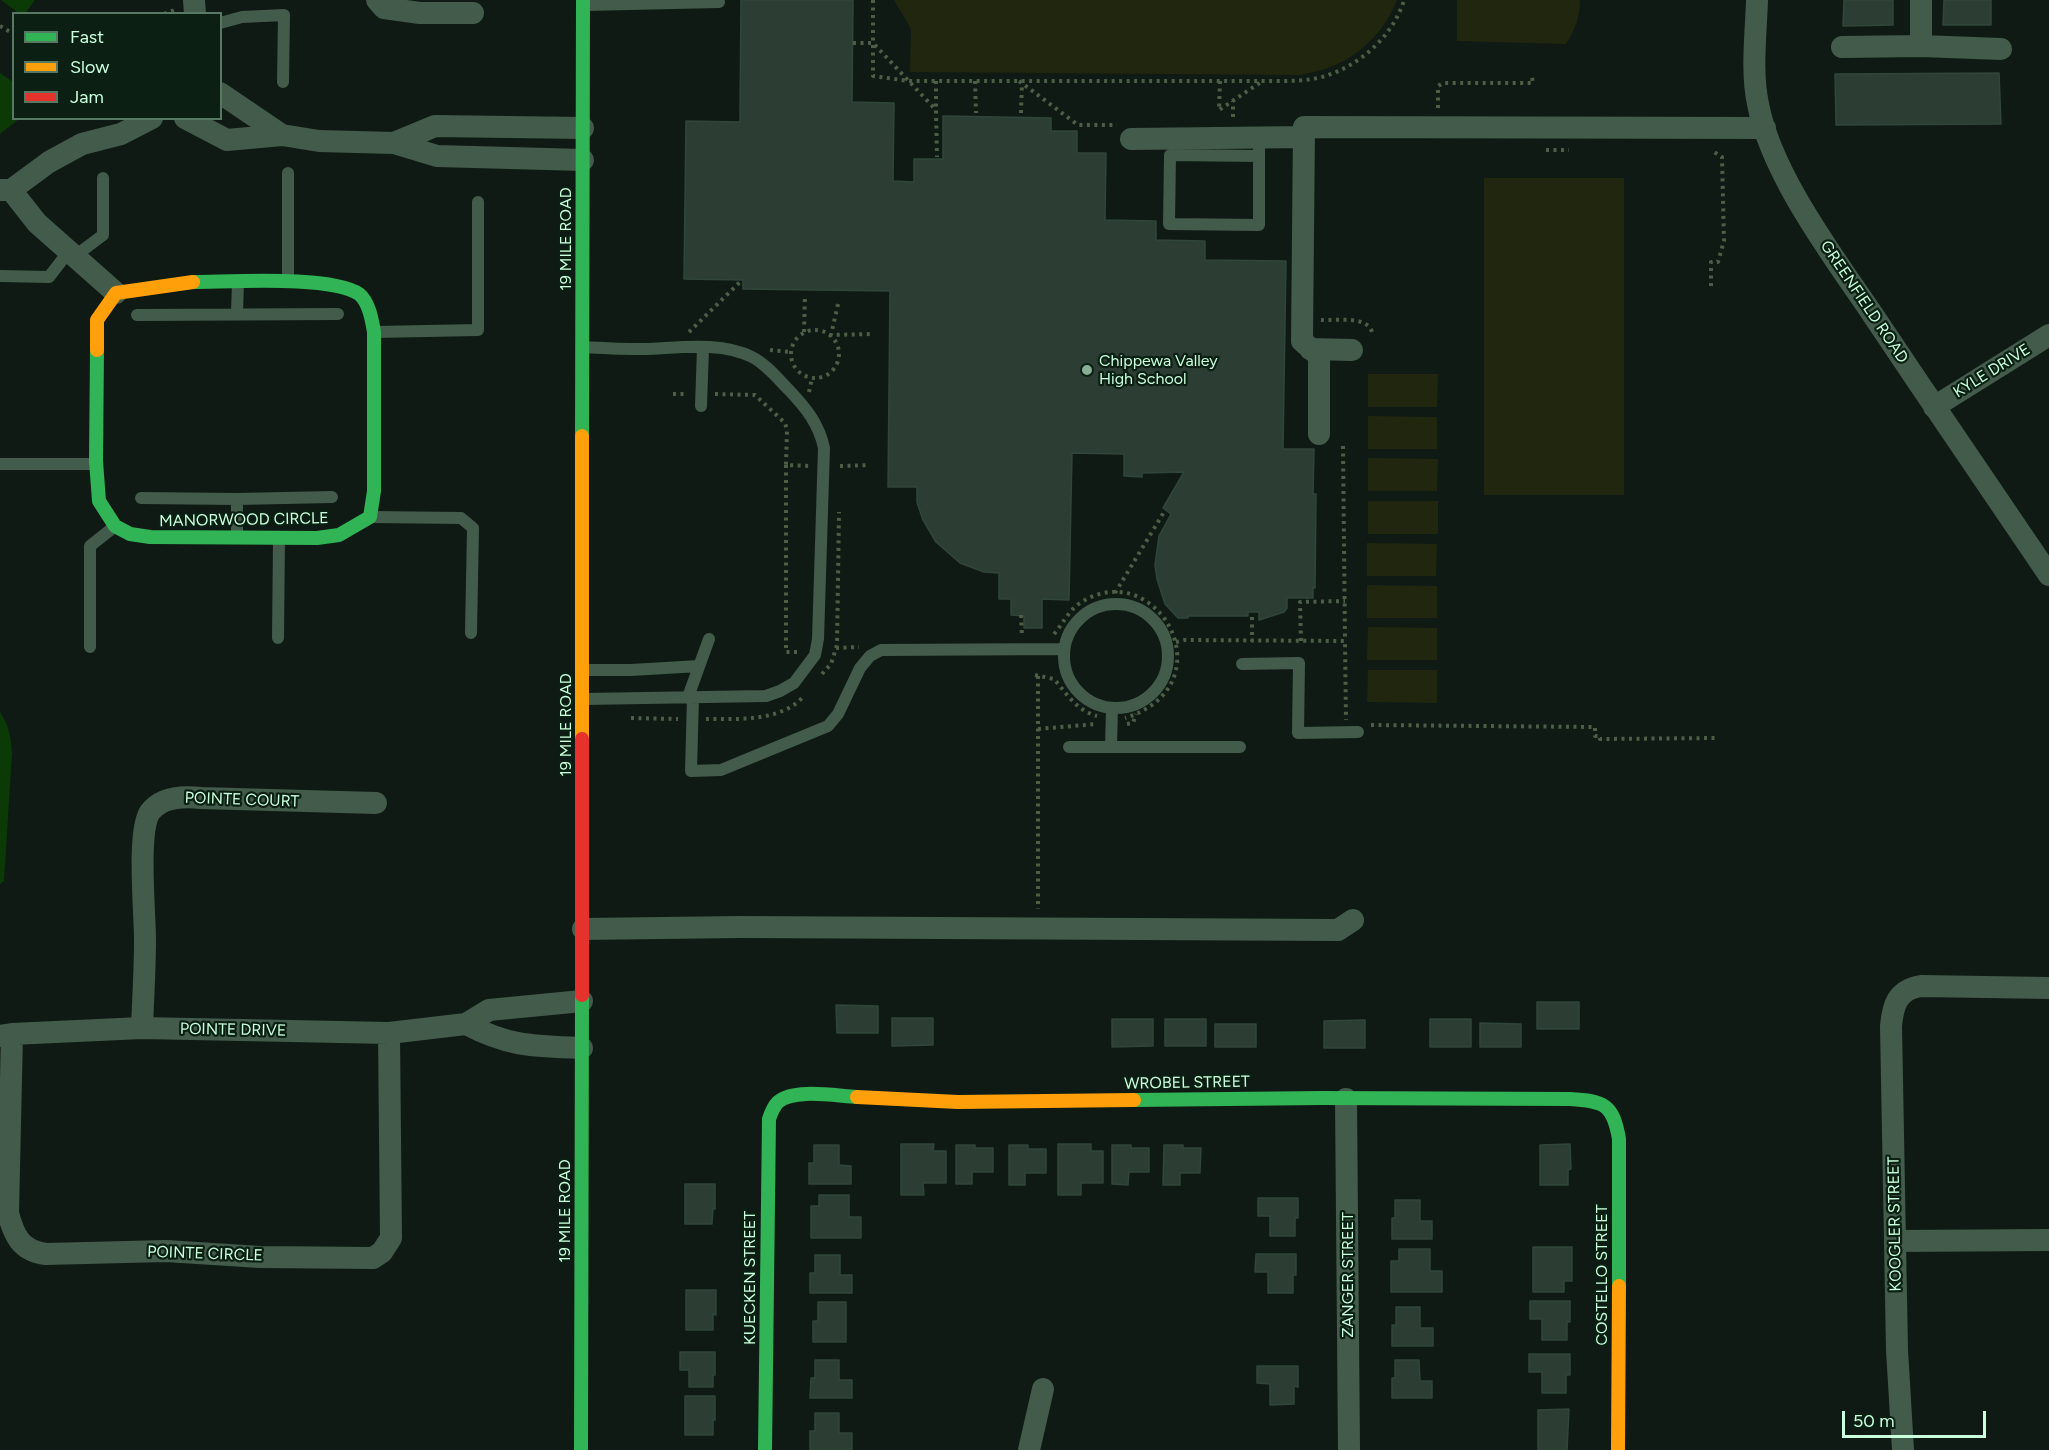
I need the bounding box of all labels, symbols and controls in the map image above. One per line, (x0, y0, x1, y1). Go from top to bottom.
legend (12, 12, 222, 120)
text: Fast (70, 26, 104, 48)
text: Slow (70, 56, 109, 78)
text: Jam (70, 86, 104, 108)
street label: 19 MILE ROAD (556, 187, 576, 291)
street label: GREENFIELD ROAD (1816, 237, 1912, 367)
street label: KYLE DRIVE (1950, 340, 2034, 402)
place label: Chippewa Valley High School (1099, 351, 1218, 389)
marker: Chippewa Valley High School (1080, 363, 1094, 377)
street label: MANORWOOD CIRCLE (159, 509, 329, 531)
street label: 19 MILE ROAD (556, 673, 576, 777)
street label: POINTE COURT (184, 788, 300, 812)
street label: POINTE DRIVE (180, 1019, 286, 1041)
street label: WROBEL STREET (1124, 1072, 1250, 1094)
street label: KOOGLER STREET (1884, 1156, 1906, 1292)
street label: 19 MILE ROAD (555, 1159, 575, 1263)
street label: COSTELLO STREET (1592, 1204, 1612, 1346)
street label: KUECKEN STREET (740, 1211, 760, 1345)
street label: ZANGER STREET (1338, 1212, 1358, 1338)
street label: POINTE CIRCLE (147, 1242, 263, 1266)
scale bar (1845, 1399, 1989, 1437)
text: 50 m (1853, 1410, 1895, 1432)

